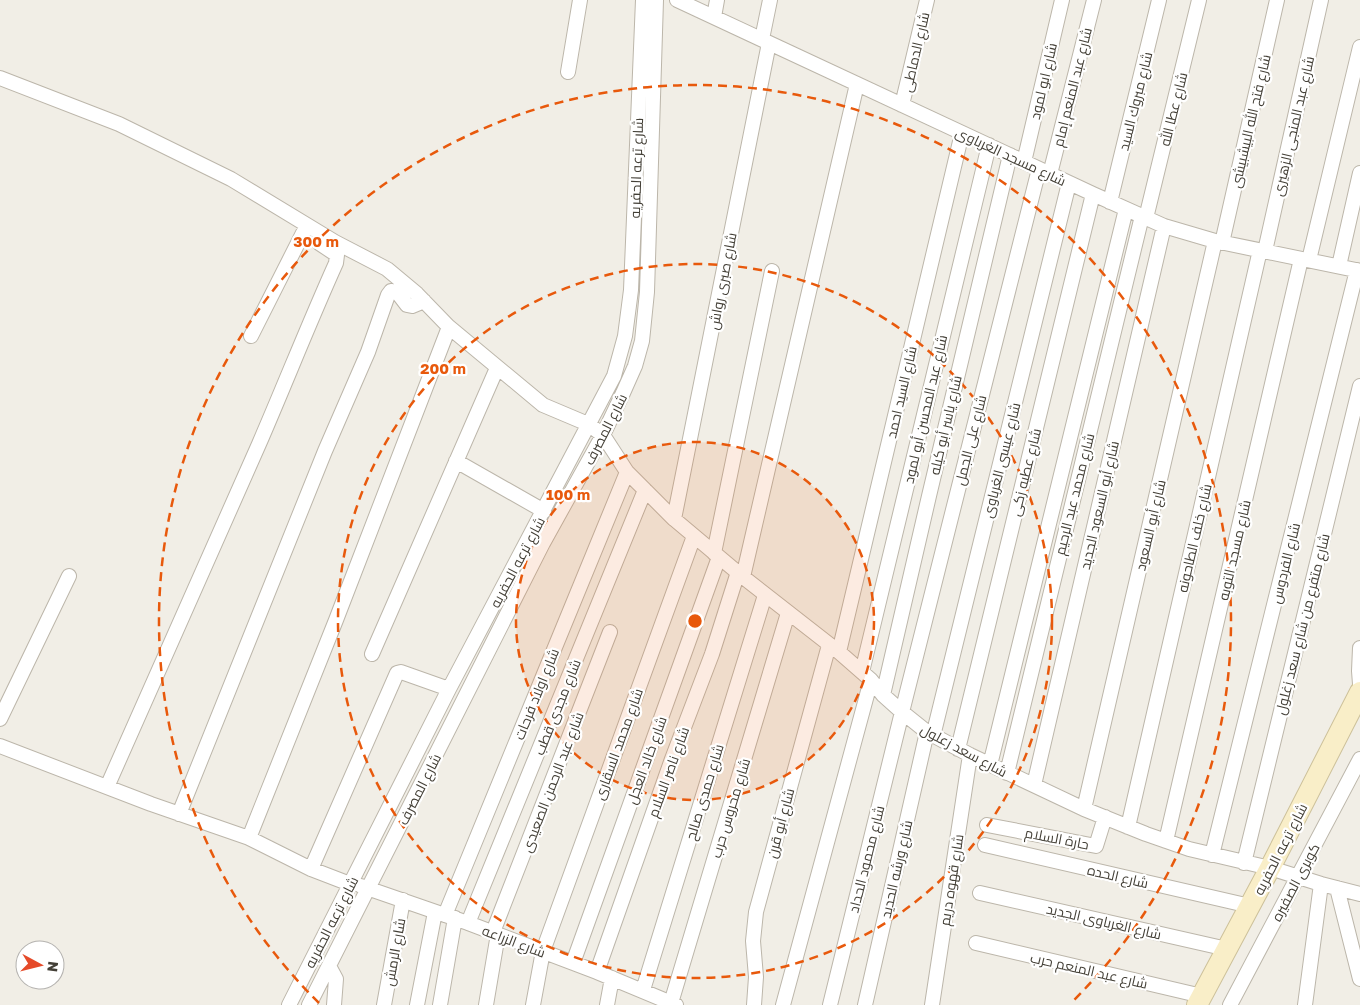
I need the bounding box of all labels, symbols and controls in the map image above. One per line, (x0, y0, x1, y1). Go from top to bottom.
street label: شارع الدماطى (898, 10, 933, 94)
street label: شارع عبد المنعم إمام (1049, 26, 1097, 149)
street label: شارع ابو لمود (1026, 41, 1061, 121)
street label: شارع مبروك السيد (1114, 50, 1156, 152)
street label: شارع فتح الله البيشبيشى (1226, 52, 1275, 190)
street label: شارع عبد المنجى الزهيرى (1269, 54, 1318, 198)
street label: شارع عطا الله (1156, 70, 1191, 148)
street label: شارع ترعه الحفريه (626, 117, 647, 219)
street label: شارع مسجد الغرباوى (953, 123, 1069, 190)
street label: شارع صبرى رواش (704, 231, 741, 331)
text: 300 m (293, 232, 339, 250)
street label: شارع عبد المحسن أبو لمود (900, 333, 951, 485)
street label: شارع السيد احمد (882, 344, 921, 440)
text: 200 m (420, 359, 466, 377)
street label: شارع ياسر أبو كيله (925, 373, 966, 477)
street label: شارع المصرف (580, 390, 631, 468)
street label: شارع على الجمل (951, 393, 990, 487)
street label: شارع عيسى الغرباوى (978, 401, 1025, 520)
street label: شارع عطيه زكى (1006, 426, 1045, 518)
street label: شارع محمد عبد الرحيم (1051, 431, 1099, 557)
street label: شارع أبو السعود الجديد (1076, 439, 1123, 571)
street label: شارع أبو السعود (1131, 478, 1170, 573)
street label: شارع خلف الطاحونه (1173, 482, 1216, 594)
text: 100 m (546, 485, 590, 503)
street label: شارع مسجد التوبه (1214, 498, 1255, 602)
street label: شارع ترعه الحفريه (486, 514, 549, 611)
street label: شارع الفردوس (1267, 521, 1304, 605)
street label: شارع متفرع من شارع سعد زغلول (1271, 532, 1334, 717)
centre of rings (686, 612, 704, 630)
street label: شارع اولاد فرحات (510, 646, 563, 743)
street label: شارع مجدى قطب (530, 657, 585, 758)
street label: شارع محمد السقارى (590, 686, 647, 802)
street label: شارع عبد الرحمن الصعيدى (517, 709, 588, 855)
street label: شارع خالد العجل (622, 714, 671, 807)
street label: شارع سعد زعلول (917, 720, 1010, 781)
street label: شارع ناصر السلام (644, 724, 694, 820)
street label: شارع حمدى صالح (681, 742, 728, 842)
street label: شارع المصرف (394, 750, 445, 828)
street label: شارع محروس حرب (707, 756, 754, 860)
street label: شارع أبو قرن (763, 786, 798, 860)
street label: شارع ترعه الحفريه (1250, 800, 1311, 898)
street label: شارع محمود الحداد (844, 804, 889, 915)
street label: شارع ورشه الحديد (876, 818, 916, 920)
street label: حارة السلام (1023, 823, 1091, 855)
street label: شارع قهوه دريم (935, 833, 969, 927)
street label: كوبرى الصفيره (1267, 840, 1323, 924)
street label: شارع الحده (1085, 861, 1150, 892)
street label: شارع ترعه الحفريه (301, 873, 362, 971)
street label: شارع الغرباوى الجديد (1045, 899, 1163, 943)
street label: شارع الرمش (380, 917, 409, 988)
street label: شارع الزراعه (480, 921, 548, 962)
north arrow (15, 940, 65, 990)
street label: شارع عبد المنعم حرب (1028, 948, 1149, 994)
text: N (44, 960, 62, 973)

